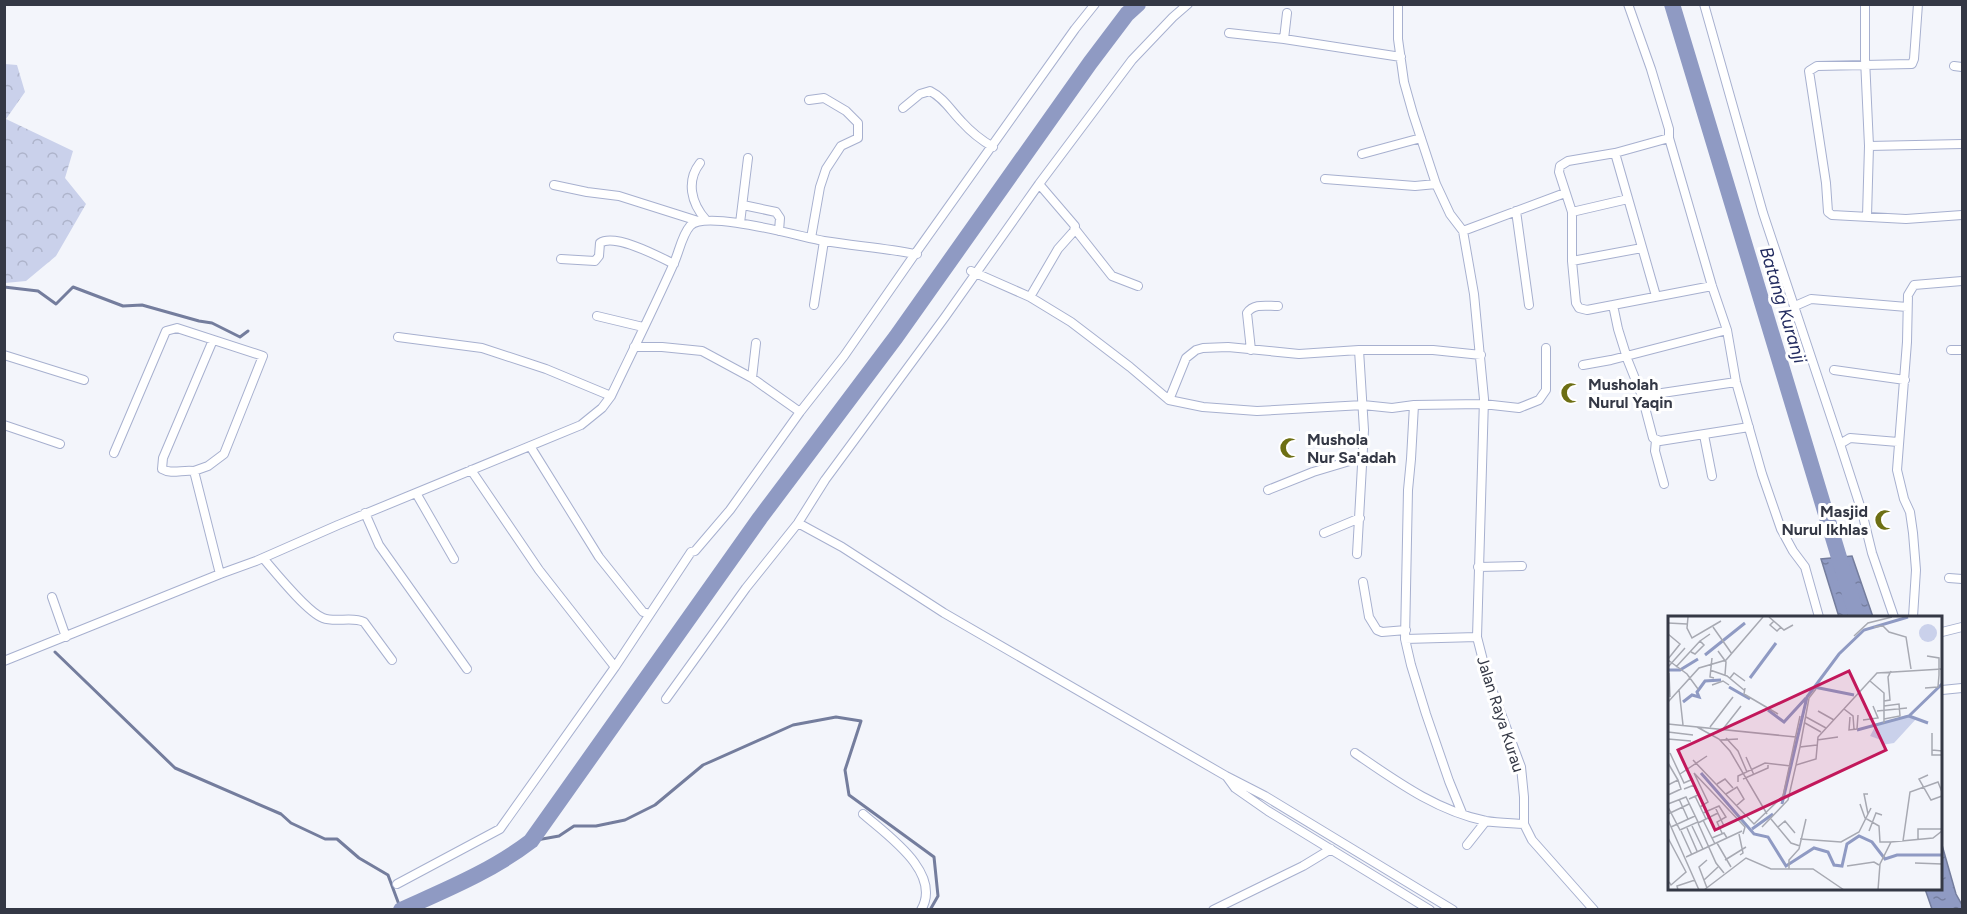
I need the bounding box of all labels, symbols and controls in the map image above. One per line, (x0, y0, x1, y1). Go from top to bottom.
water label: Batang Kuranji (1755, 244, 1811, 367)
place label: Musholah Nurul Yaqin (1588, 375, 1673, 412)
mosque icon: Musholah Nurul Yaqin (1559, 381, 1583, 405)
place label: Mushola Nur Sa'adah (1307, 430, 1396, 467)
mosque icon: Mushola Nur Sa'adah (1278, 436, 1302, 460)
place label: Masjid Nurul Ikhlas (1781, 502, 1869, 539)
mosque icon: Masjid Nurul Ikhlas (1873, 508, 1897, 532)
inset map (1668, 616, 1943, 890)
street label: Jalan Raya Kurau (1473, 654, 1528, 774)

